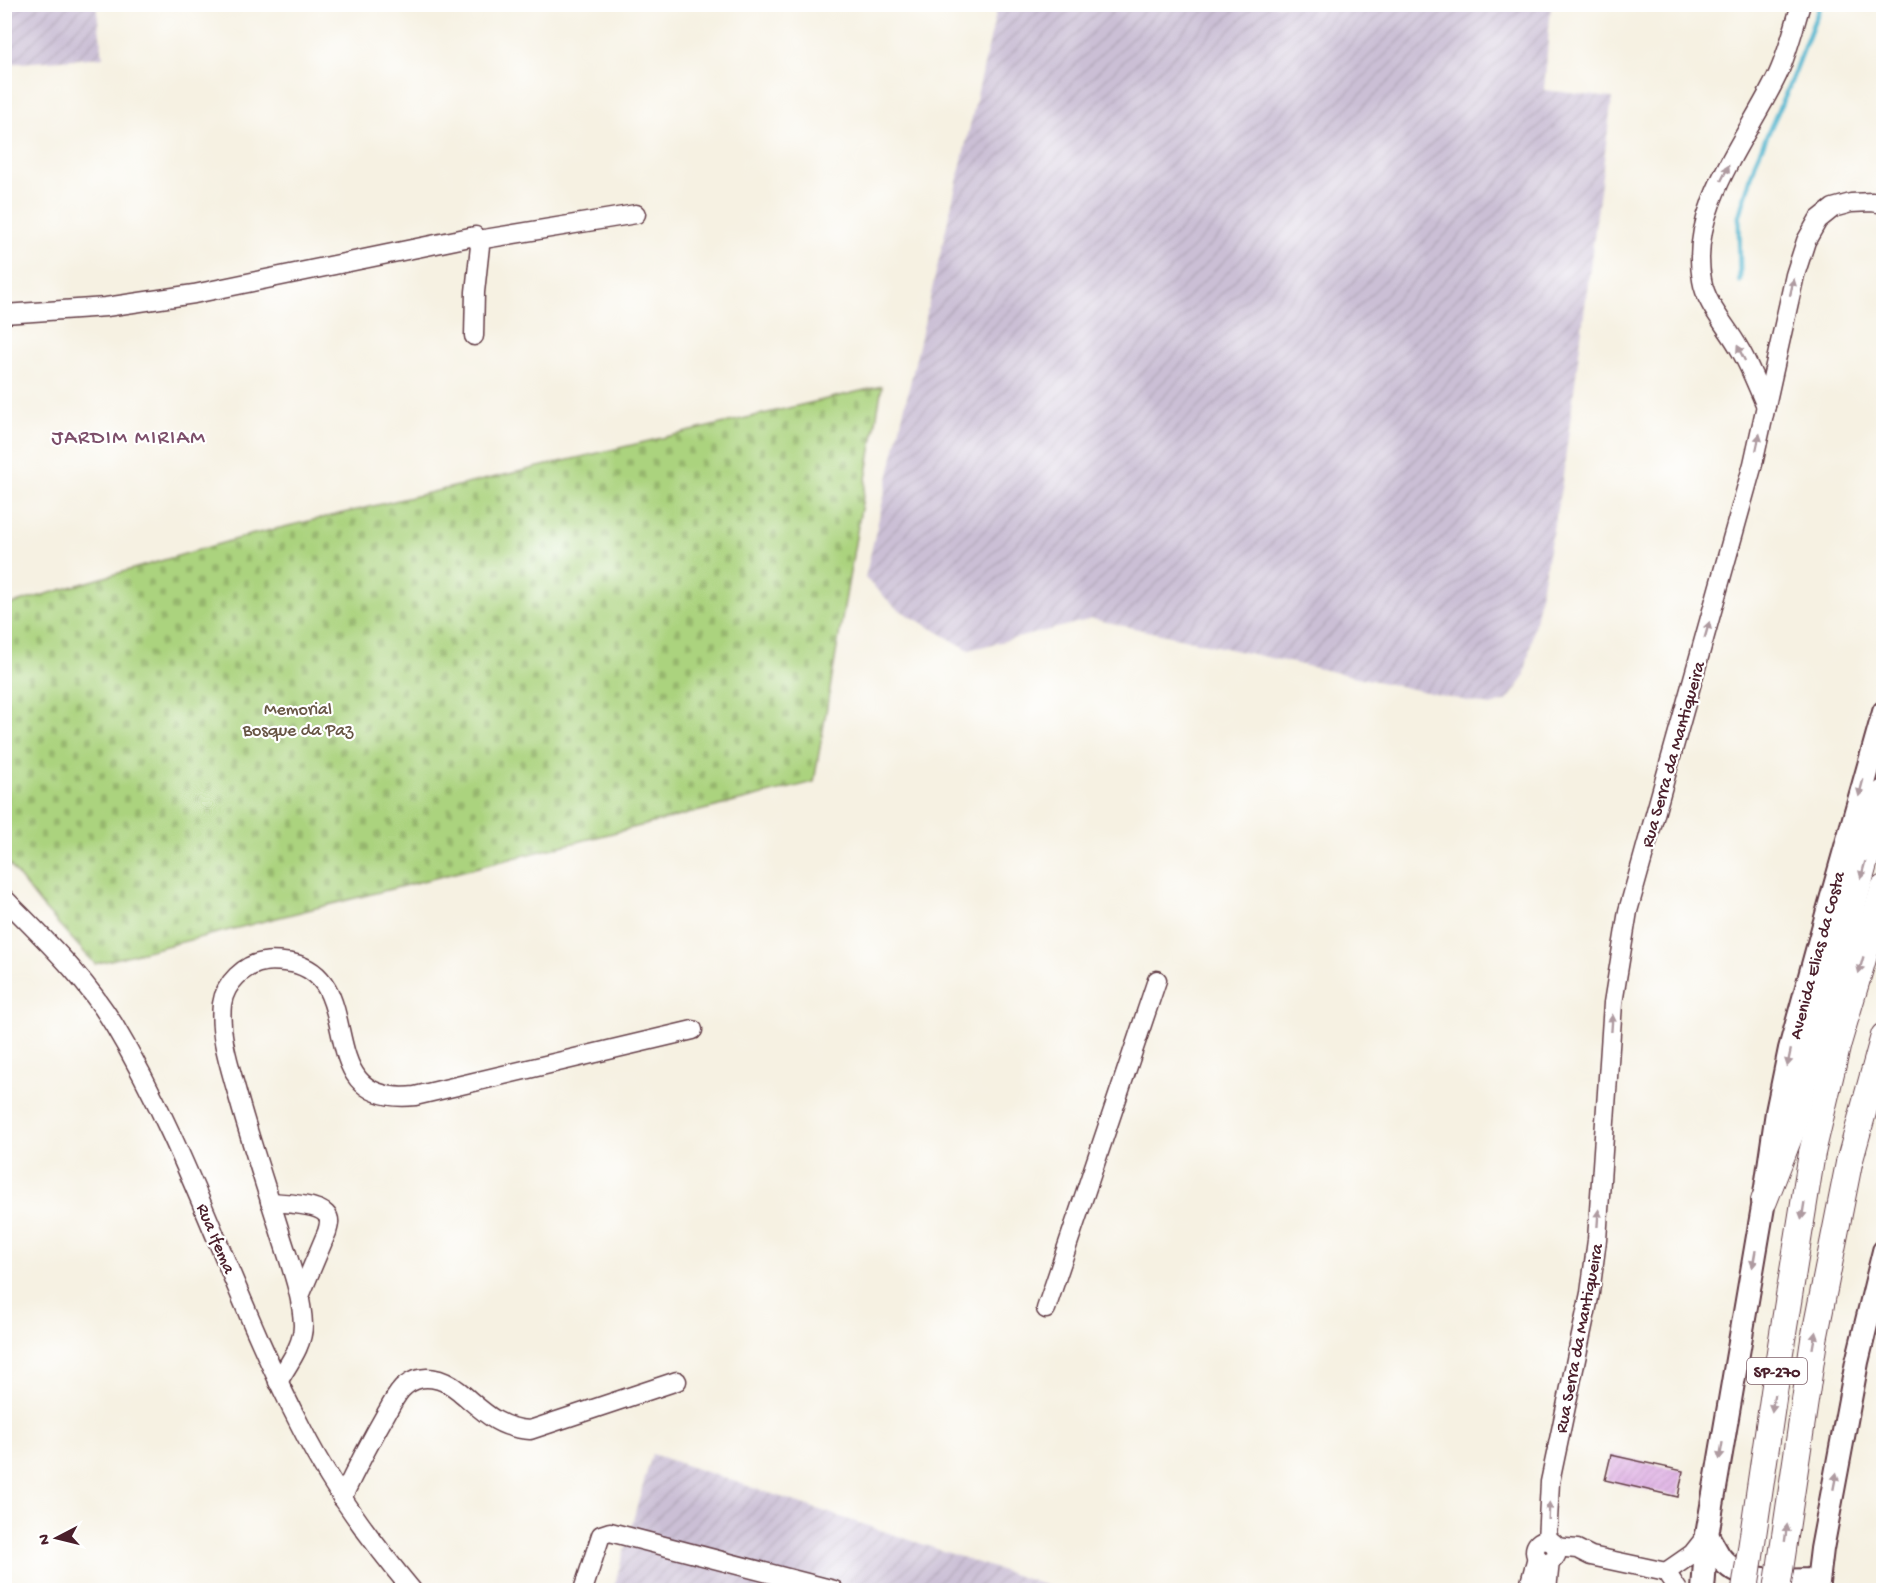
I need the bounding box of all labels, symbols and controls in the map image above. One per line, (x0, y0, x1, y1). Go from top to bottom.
one-way arrow (1721, 164, 1730, 181)
one-way arrow (1788, 277, 1797, 296)
one-way arrow (1736, 344, 1746, 361)
district label: JARDIM MIRIAM (52, 427, 206, 452)
one-way arrow (1754, 433, 1763, 452)
one-way arrow (1703, 621, 1712, 639)
street label: Rua Serra da Mantiqueira (1638, 658, 1711, 850)
park label: Memorial Bosque da Paz (242, 700, 354, 742)
one-way arrow (1856, 779, 1865, 797)
one-way arrow (1858, 861, 1867, 879)
street label: Avenida Elias da Costa (1786, 868, 1851, 1042)
one-way arrow (1856, 956, 1865, 974)
one-way arrow (1607, 1014, 1616, 1033)
one-way arrow (1783, 1048, 1793, 1067)
street label: Rua Ifema (191, 1201, 239, 1278)
one-way arrow (1798, 1201, 1807, 1220)
one-way arrow (1593, 1208, 1603, 1227)
street label: Rua Serra da Mantiqueira (1552, 1241, 1609, 1435)
one-way arrow (1749, 1249, 1758, 1268)
one-way arrow (1810, 1330, 1819, 1349)
road number: SP-270 (1747, 1358, 1807, 1384)
one-way arrow (1768, 1394, 1777, 1413)
one-way arrow (1717, 1441, 1726, 1460)
one-way arrow (1831, 1471, 1840, 1490)
one-way arrow (1544, 1502, 1553, 1521)
north arrow (27, 1508, 87, 1568)
one-way arrow (1782, 1523, 1791, 1542)
text: N (35, 1533, 56, 1546)

